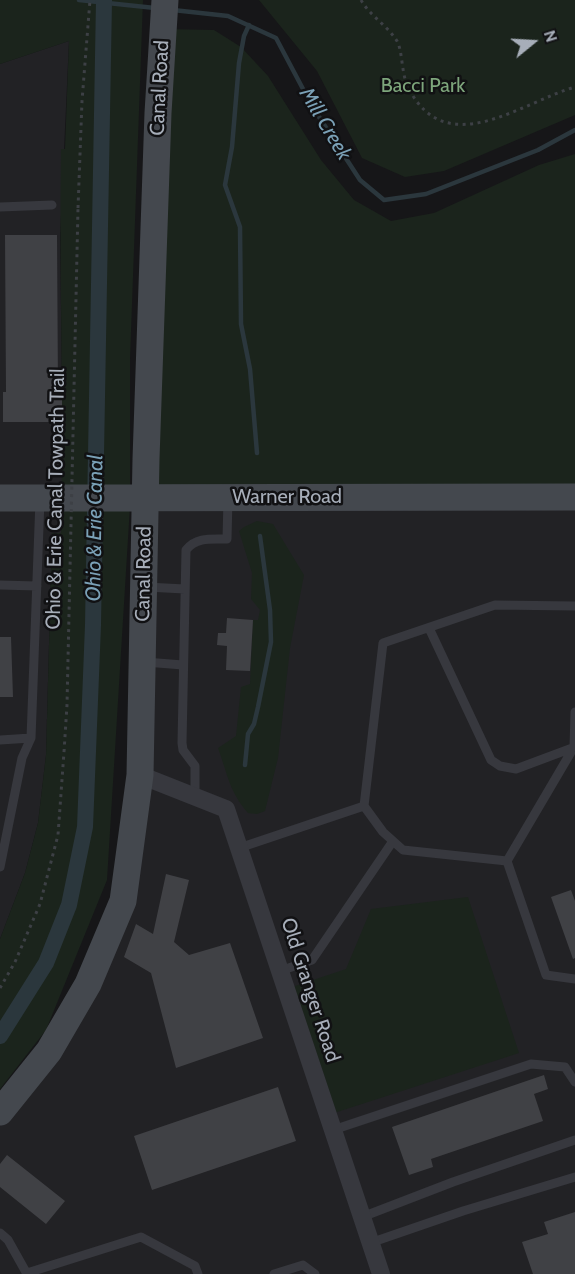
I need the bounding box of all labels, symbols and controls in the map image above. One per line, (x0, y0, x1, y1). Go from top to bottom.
north arrow (503, 12, 563, 72)
text: N (540, 28, 561, 45)
street label: Canal Road (146, 40, 174, 136)
park label: Bacci Park (381, 74, 465, 98)
water label: Mill Creek (293, 83, 357, 165)
street label: Ohio & Erie Canal Towpath Trail (42, 368, 70, 630)
water label: Ohio & Erie Canal (81, 454, 109, 602)
street label: Warner Road (232, 485, 342, 509)
street label: Canal Road (131, 526, 157, 622)
street label: Old Granger Road (275, 915, 345, 1065)

